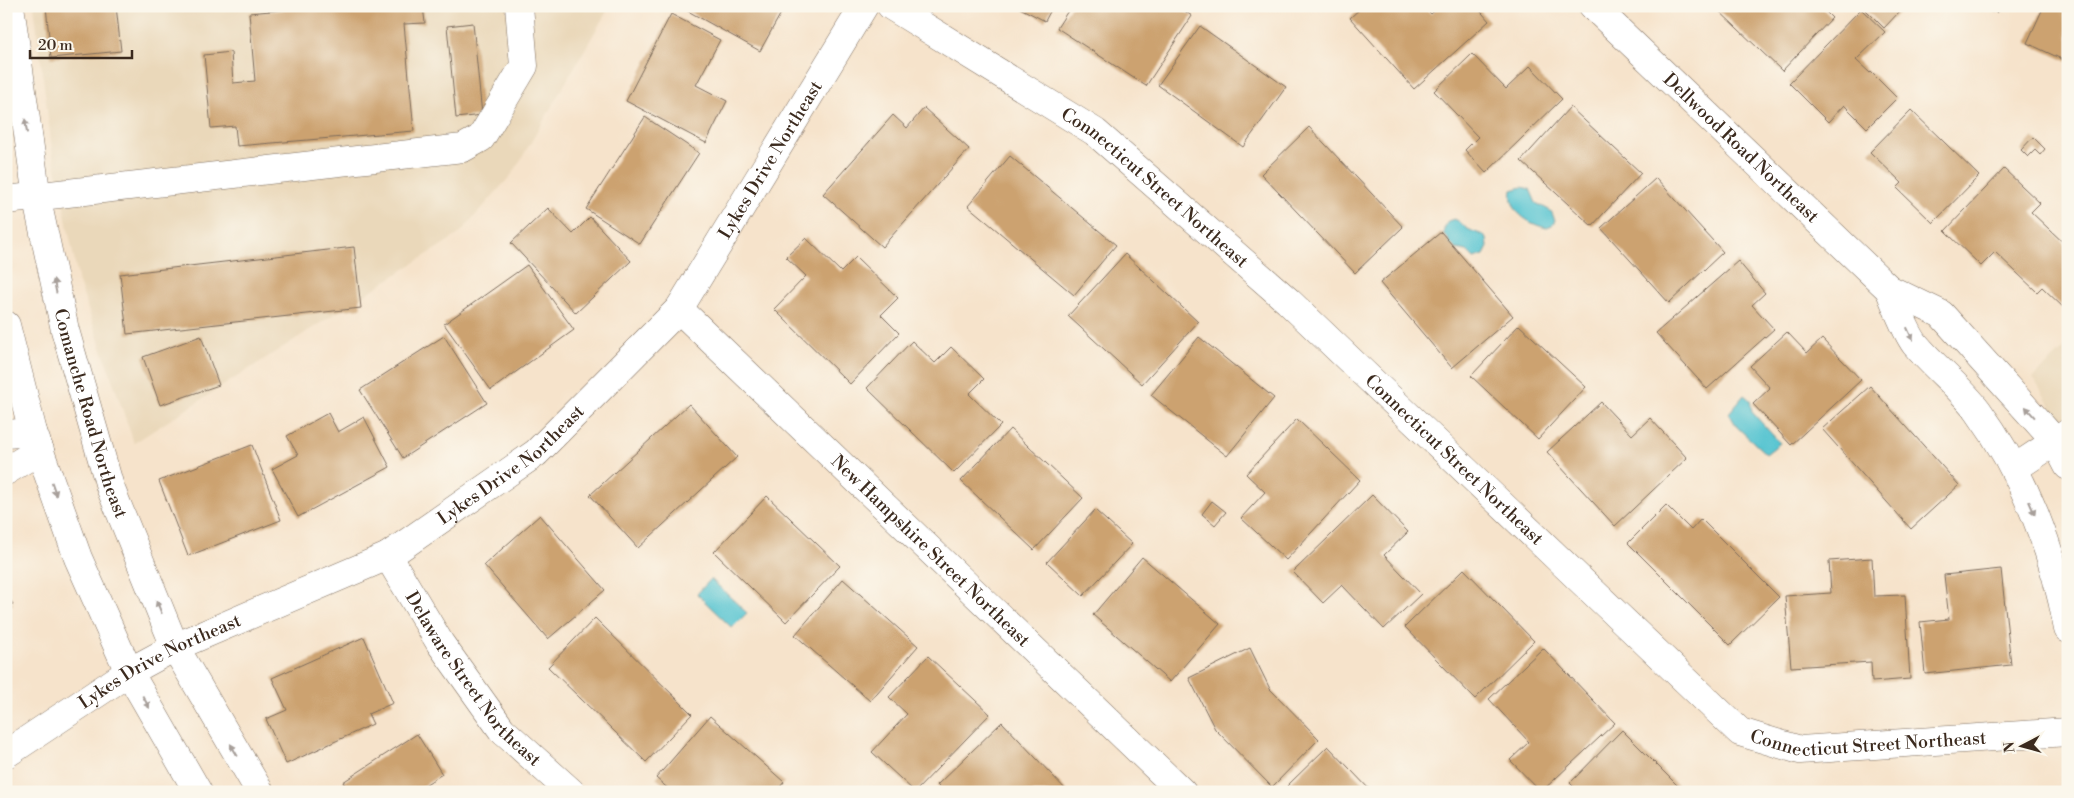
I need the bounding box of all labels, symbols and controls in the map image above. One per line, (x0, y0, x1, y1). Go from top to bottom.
scale bar (30, 28, 132, 60)
text: 20 m (38, 36, 73, 55)
street label: Dellwood Road Northeast (1658, 68, 1824, 228)
street label: Lykes Drive Northeast (713, 76, 828, 243)
street label: Connecticut Street Northeast (1057, 102, 1254, 273)
one-way arrow (22, 118, 30, 134)
one-way arrow (51, 278, 59, 294)
street label: Comanche Road Northeast (49, 306, 133, 522)
one-way arrow (1905, 326, 1914, 341)
street label: Connecticut Street Northeast (1360, 369, 1549, 550)
street label: Lykes Drive Northeast (433, 399, 589, 530)
one-way arrow (2024, 407, 2036, 419)
street label: New Hampshire Street Northeast (826, 450, 1036, 652)
one-way arrow (51, 482, 58, 497)
one-way arrow (2028, 501, 2036, 516)
street label: Delaware Street Northeast (400, 587, 546, 771)
one-way arrow (155, 599, 162, 614)
street label: Lykes Drive Northeast (74, 608, 245, 714)
one-way arrow (142, 695, 150, 710)
north arrow (1996, 720, 2046, 770)
street label: Connecticut Street Northeast (1747, 724, 1988, 761)
text: N (2001, 741, 2020, 754)
one-way arrow (230, 744, 239, 757)

